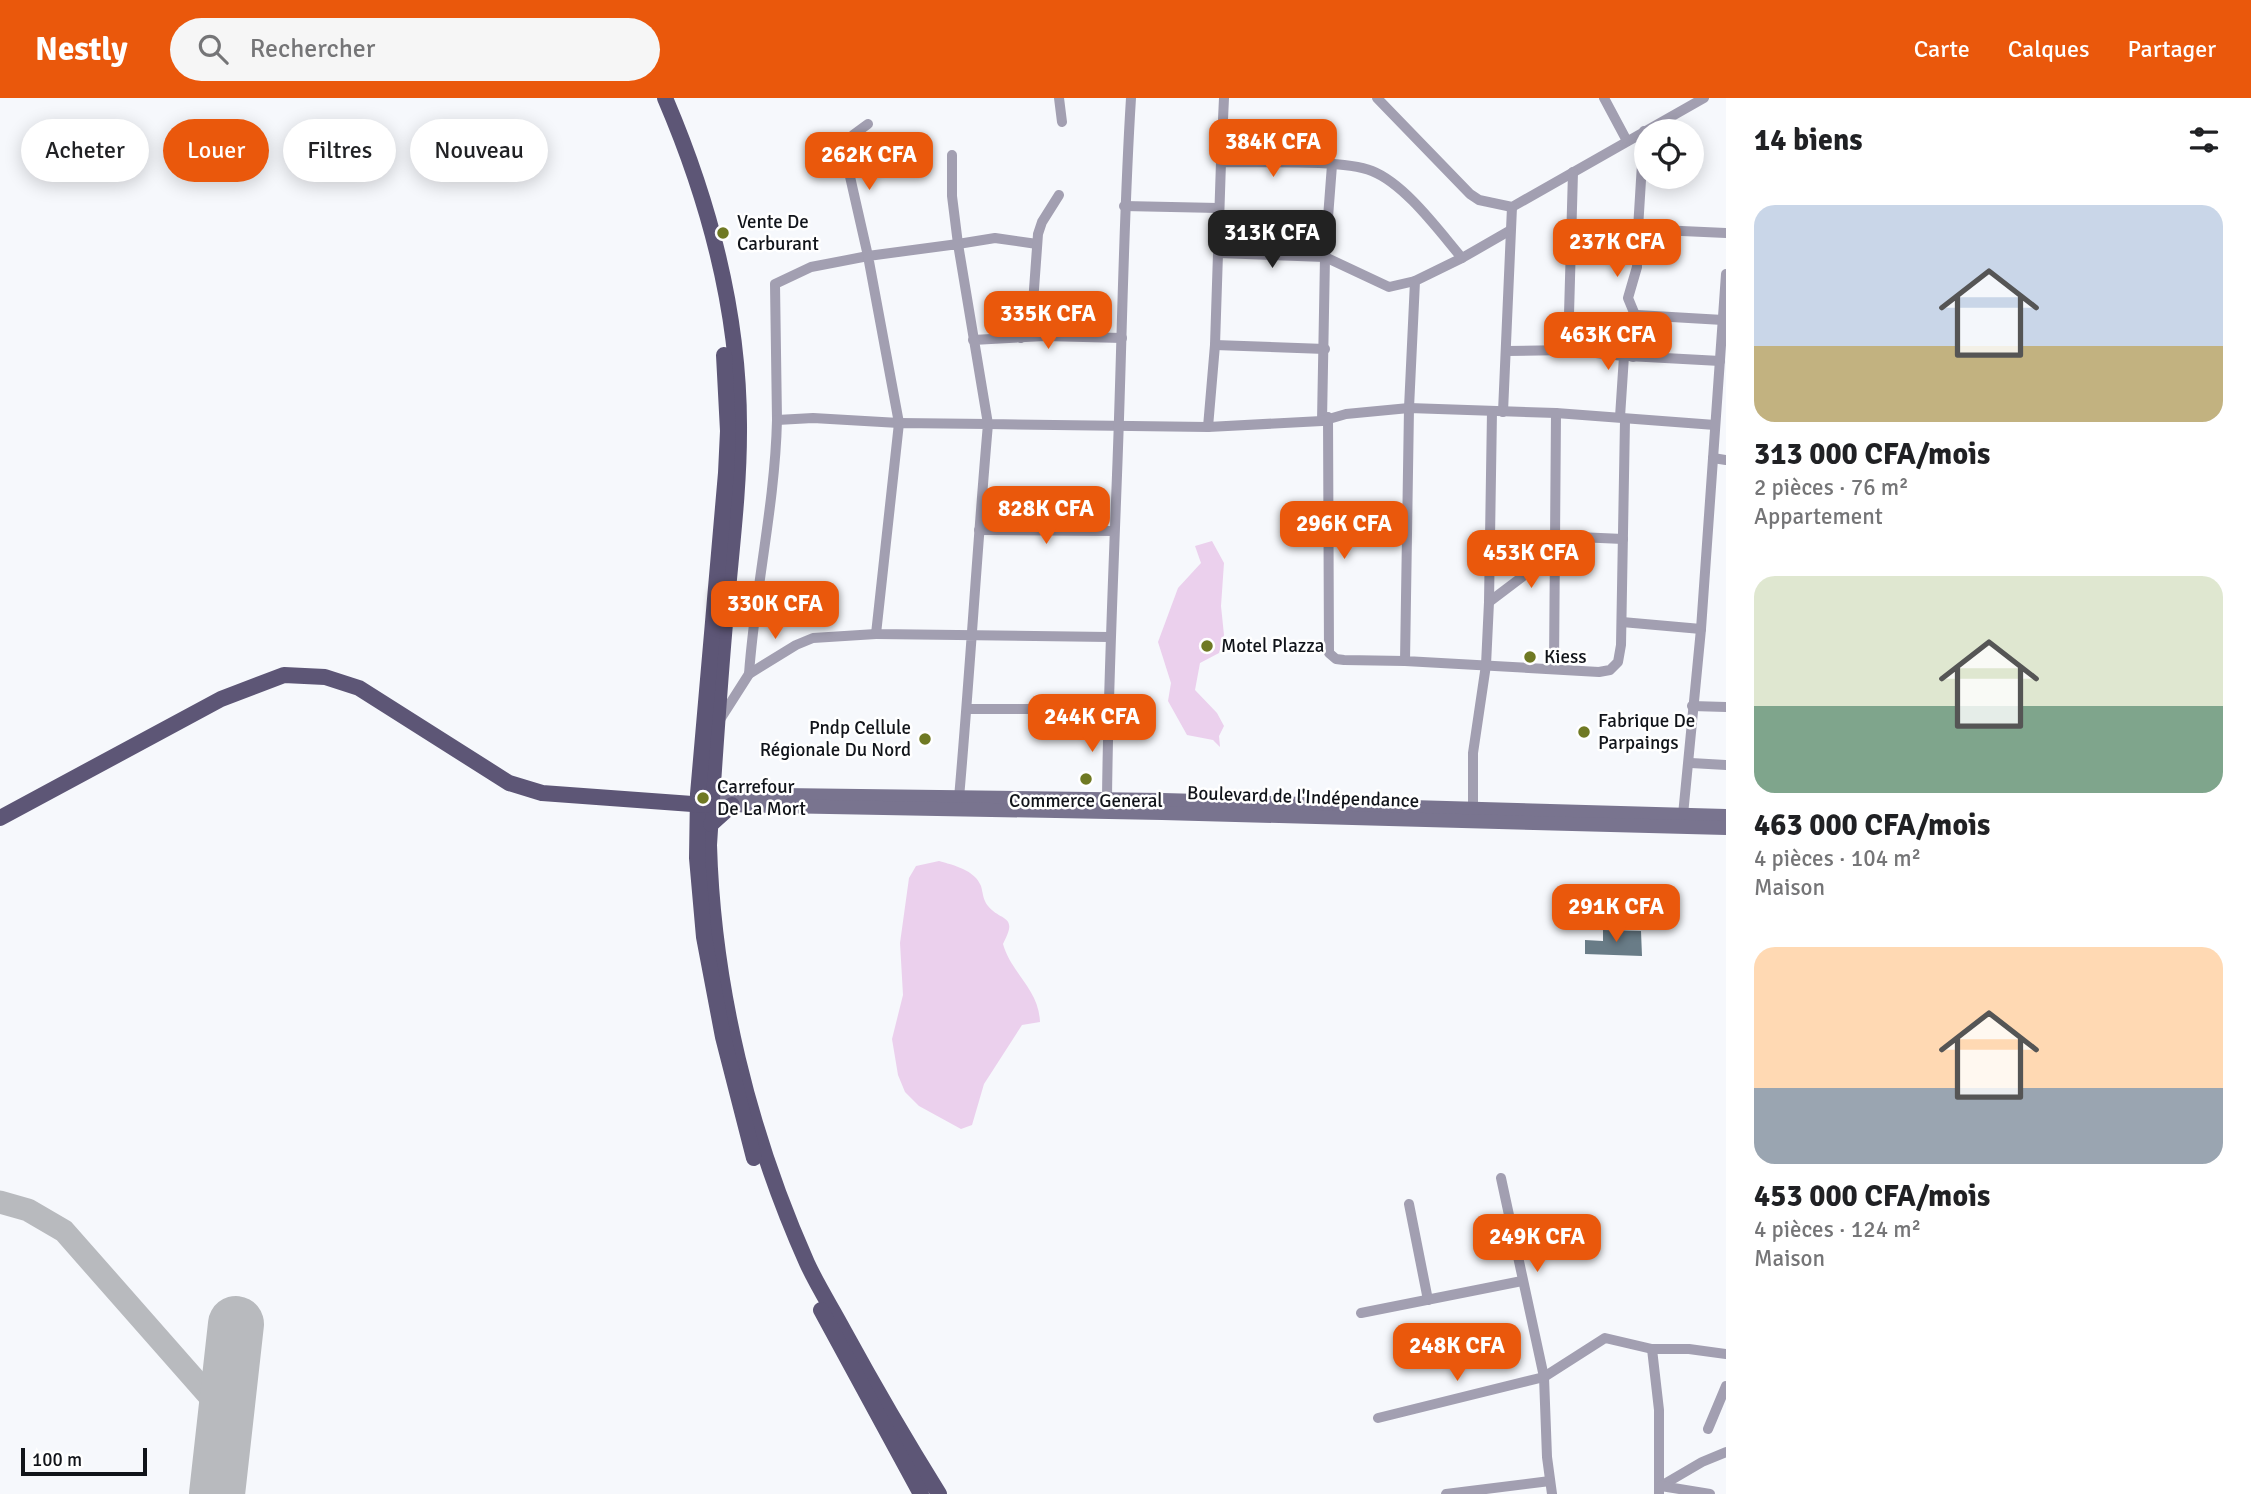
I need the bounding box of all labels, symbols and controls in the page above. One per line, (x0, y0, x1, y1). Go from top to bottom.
search box (170, 18, 660, 81)
text: Nestly (35, 29, 128, 70)
icon: search (194, 30, 232, 68)
text: Rechercher (250, 33, 375, 65)
text: Carte (1914, 34, 1970, 64)
text: Calques (2008, 34, 2089, 64)
text: Partager (2127, 34, 2216, 64)
chip: Acheter (21, 119, 149, 182)
chip: Louer (163, 119, 269, 182)
chip: Filtres (283, 119, 396, 182)
chip: Nouveau (410, 119, 548, 182)
map controls (1634, 119, 1704, 189)
button: locate (1634, 119, 1704, 189)
pin: 384K CFA (1201, 120, 1345, 179)
icon: filters (2185, 121, 2223, 159)
text: 14 biens (1754, 122, 1863, 159)
text: 384K CFA (1225, 127, 1321, 156)
pin: 262K CFA (797, 132, 941, 192)
text: 262K CFA (821, 140, 917, 169)
place label: Vente De Carburant (737, 210, 819, 256)
pin: 313K CFA (1200, 211, 1344, 270)
text: 313K CFA (1224, 218, 1320, 247)
pin: 237K CFA (1545, 220, 1689, 279)
marker: Vente De Carburant (715, 225, 731, 241)
text: 237K CFA (1569, 227, 1665, 256)
icon: home (1926, 250, 2052, 376)
pin: 335K CFA (976, 292, 1120, 351)
text: 335K CFA (1000, 299, 1096, 328)
pin: 463K CFA (1536, 313, 1680, 372)
text: 463K CFA (1560, 320, 1656, 349)
text: 313 000 CFA/mois (1754, 436, 1990, 473)
text: 2 pièces · 76 m² (1754, 473, 1909, 502)
pin: 828K CFA (974, 486, 1118, 546)
text: 828K CFA (998, 494, 1094, 523)
pin: 296K CFA (1272, 502, 1416, 561)
text: Appartement (1754, 502, 1883, 531)
text: 296K CFA (1296, 509, 1392, 538)
pin: 453K CFA (1459, 531, 1603, 590)
text: 453K CFA (1483, 538, 1579, 567)
pin: 330K CFA (703, 582, 847, 641)
text: 330K CFA (727, 589, 823, 618)
icon: home (1926, 621, 2052, 747)
place label: Motel Plazza (1221, 634, 1324, 658)
marker: Motel Plazza (1199, 638, 1215, 654)
place label: Kiess (1544, 645, 1587, 669)
marker: Kiess (1522, 649, 1538, 665)
pin: 244K CFA (1020, 694, 1164, 754)
text: 244K CFA (1044, 702, 1140, 731)
place label: Fabrique De Parpaings (1598, 709, 1695, 755)
place label: Pndp Cellule Régionale Du Nord (760, 716, 911, 762)
marker: Fabrique De Parpaings (1576, 724, 1592, 740)
marker: Pndp Cellule Régionale Du Nord (917, 731, 933, 747)
marker: Commerce General (1078, 771, 1094, 787)
place label: Carrefour De La Mort (717, 775, 806, 821)
street label: Boulevard de l'Indépendance (1186, 781, 1420, 813)
place label: Commerce General (1009, 789, 1163, 813)
marker: Carrefour De La Mort (695, 790, 711, 806)
text: 463 000 CFA/mois (1754, 807, 1990, 844)
text: 4 pièces · 104 m² (1754, 844, 1921, 873)
text: Maison (1754, 873, 1825, 902)
pin: 291K CFA (1544, 884, 1688, 944)
text: 291K CFA (1568, 892, 1664, 921)
icon: home (1926, 992, 2052, 1118)
text: 453 000 CFA/mois (1754, 1178, 1990, 1215)
pin: 249K CFA (1465, 1214, 1609, 1274)
text: 4 pièces · 124 m² (1754, 1215, 1921, 1244)
text: 249K CFA (1489, 1222, 1585, 1251)
text: Maison (1754, 1244, 1825, 1273)
pin: 248K CFA (1385, 1324, 1529, 1383)
text: 248K CFA (1409, 1331, 1505, 1360)
scale bar (21, 1445, 147, 1477)
text: 100 m (32, 1448, 82, 1472)

